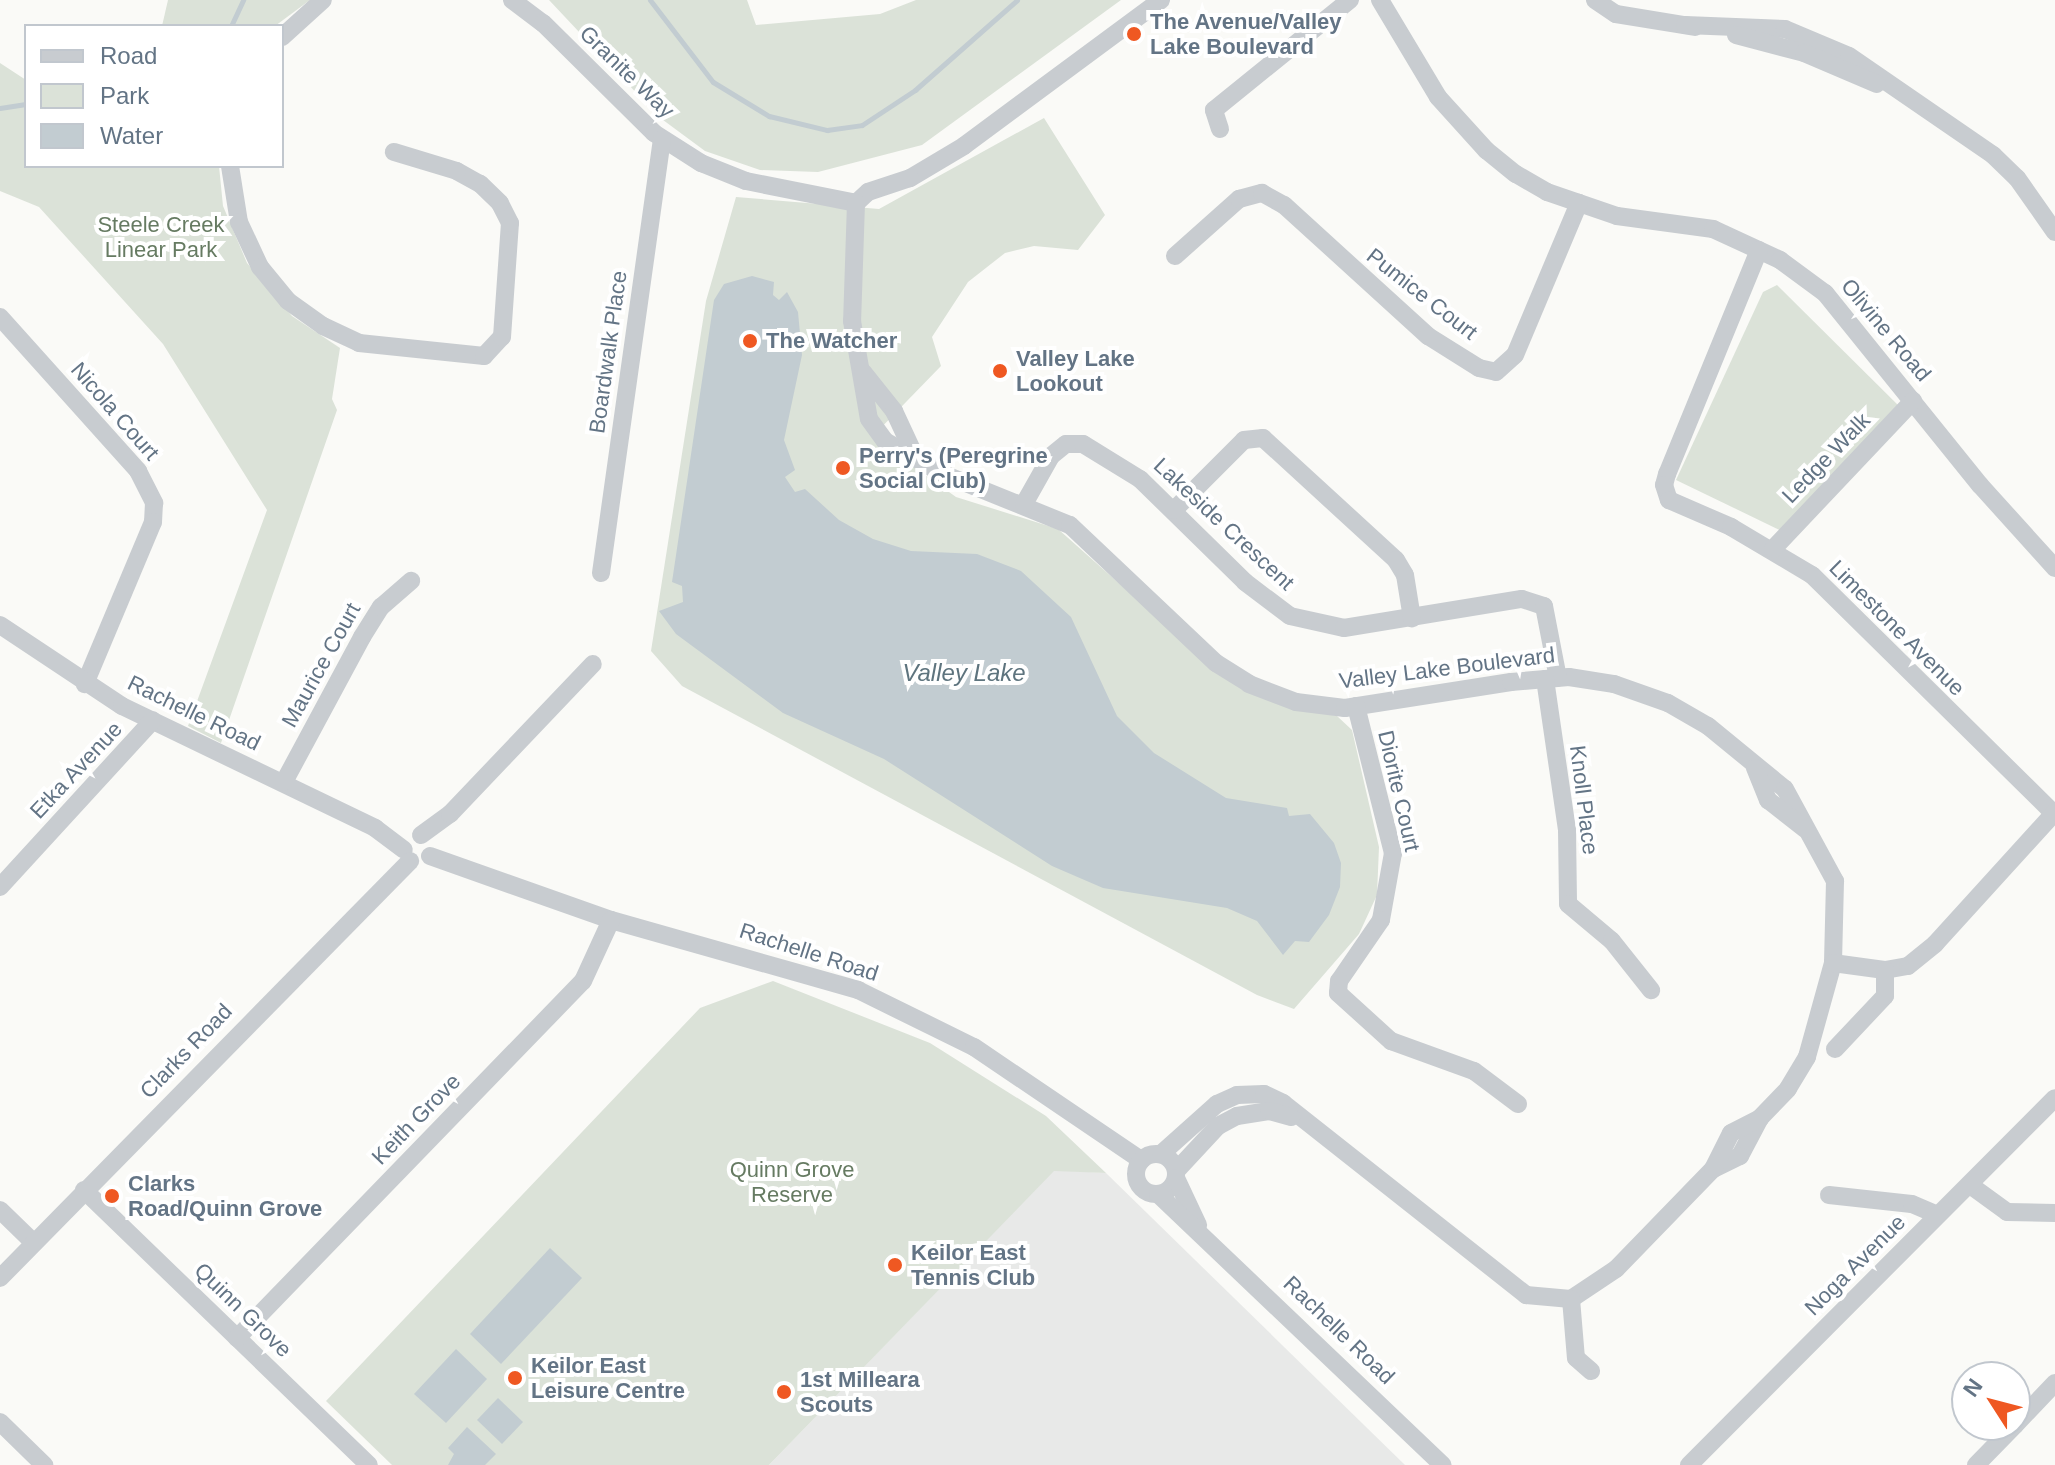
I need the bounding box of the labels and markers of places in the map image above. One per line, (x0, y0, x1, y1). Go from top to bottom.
place label: The Avenue/Valley Lake Boulevard (1150, 8, 1342, 60)
marker: The Avenue/Valley Lake Boulevard (1125, 25, 1143, 43)
place label: The Watcher (766, 328, 897, 354)
marker: The Watcher (741, 332, 759, 350)
place label: Valley Lake Lookout (1016, 345, 1135, 396)
marker: Valley Lake Lookout (991, 362, 1009, 380)
place label: Perry's (Peregrine Social Club) (859, 442, 1048, 494)
marker: Perry's (Peregrine Social Club) (834, 459, 852, 477)
place label: Clarks Road/Quinn Grove (128, 1170, 322, 1222)
marker: Clarks Road/Quinn Grove (103, 1187, 121, 1205)
place label: Keilor East Tennis Club (911, 1239, 1035, 1290)
marker: Keilor East Tennis Club (886, 1256, 904, 1274)
place label: Keilor East Leisure Centre (531, 1352, 685, 1404)
place label: 1st Milleara Scouts (800, 1366, 920, 1418)
marker: Keilor East Leisure Centre (506, 1369, 524, 1387)
marker: 1st Milleara Scouts (775, 1383, 793, 1401)

